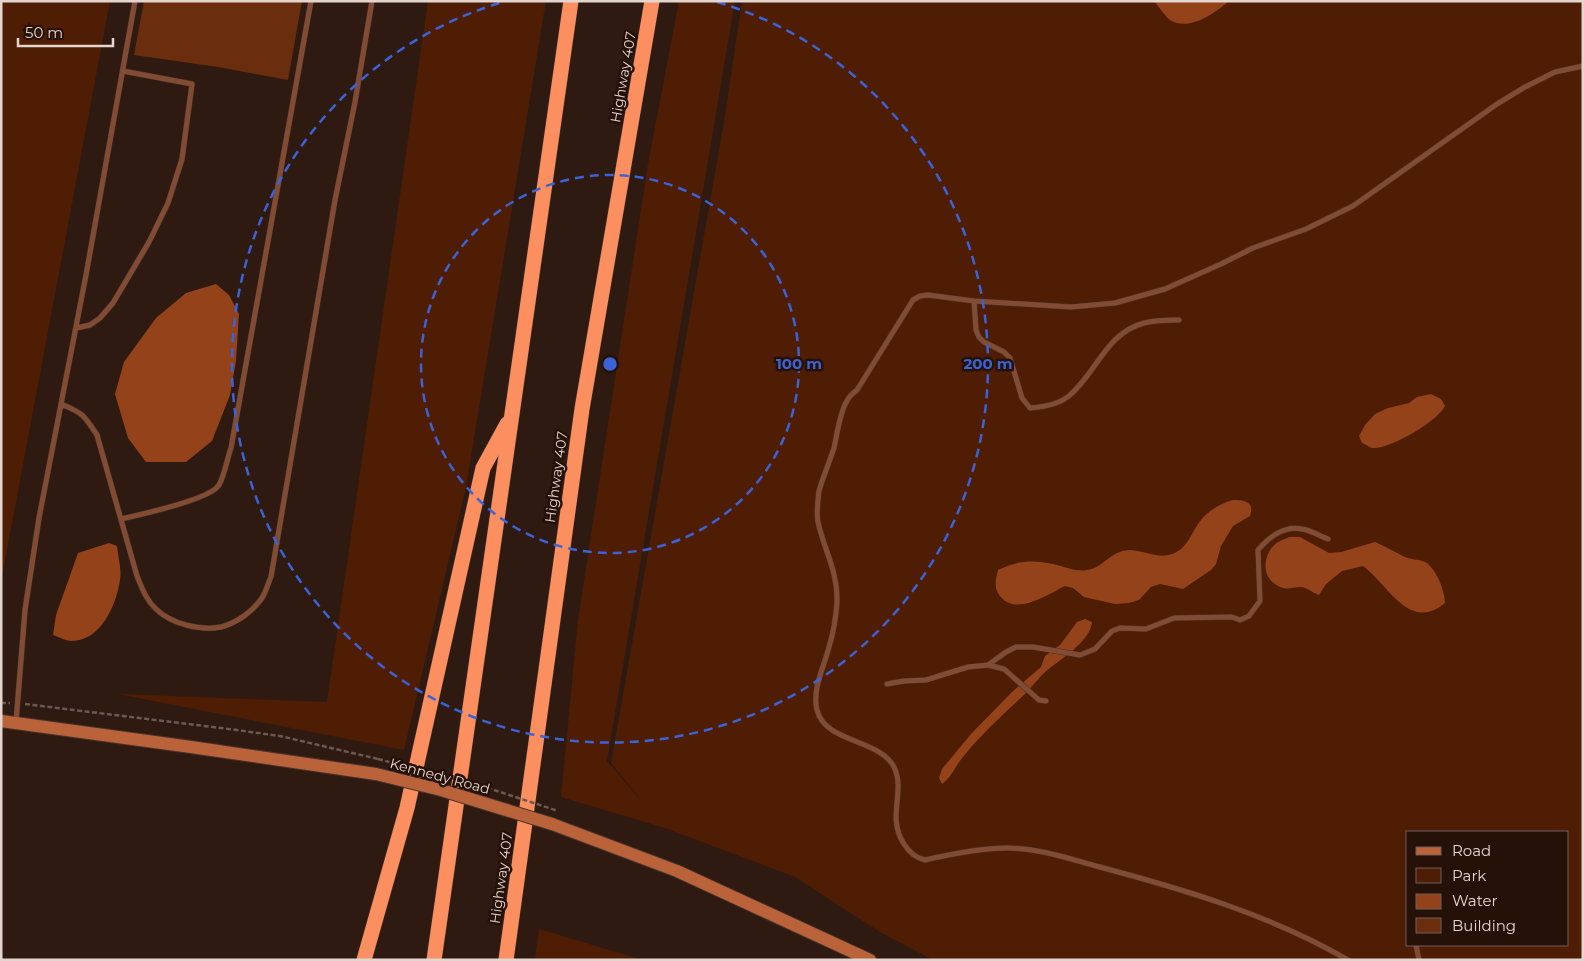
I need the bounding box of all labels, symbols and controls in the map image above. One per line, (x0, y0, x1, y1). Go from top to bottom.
scale bar (18, 15, 112, 47)
text: 50 m (25, 23, 63, 42)
street label: Highway 407 (606, 30, 640, 124)
text: 100 m (776, 354, 822, 373)
text: 200 m (963, 354, 1013, 373)
centre of rings (601, 355, 619, 373)
street label: Highway 407 (541, 430, 571, 524)
street label: Kennedy Road (388, 754, 492, 798)
street label: Highway 407 (486, 831, 516, 925)
legend (1406, 831, 1569, 946)
text: Road (1452, 841, 1491, 860)
text: Park (1452, 866, 1486, 885)
text: Water (1452, 891, 1498, 910)
text: Building (1452, 916, 1516, 935)

